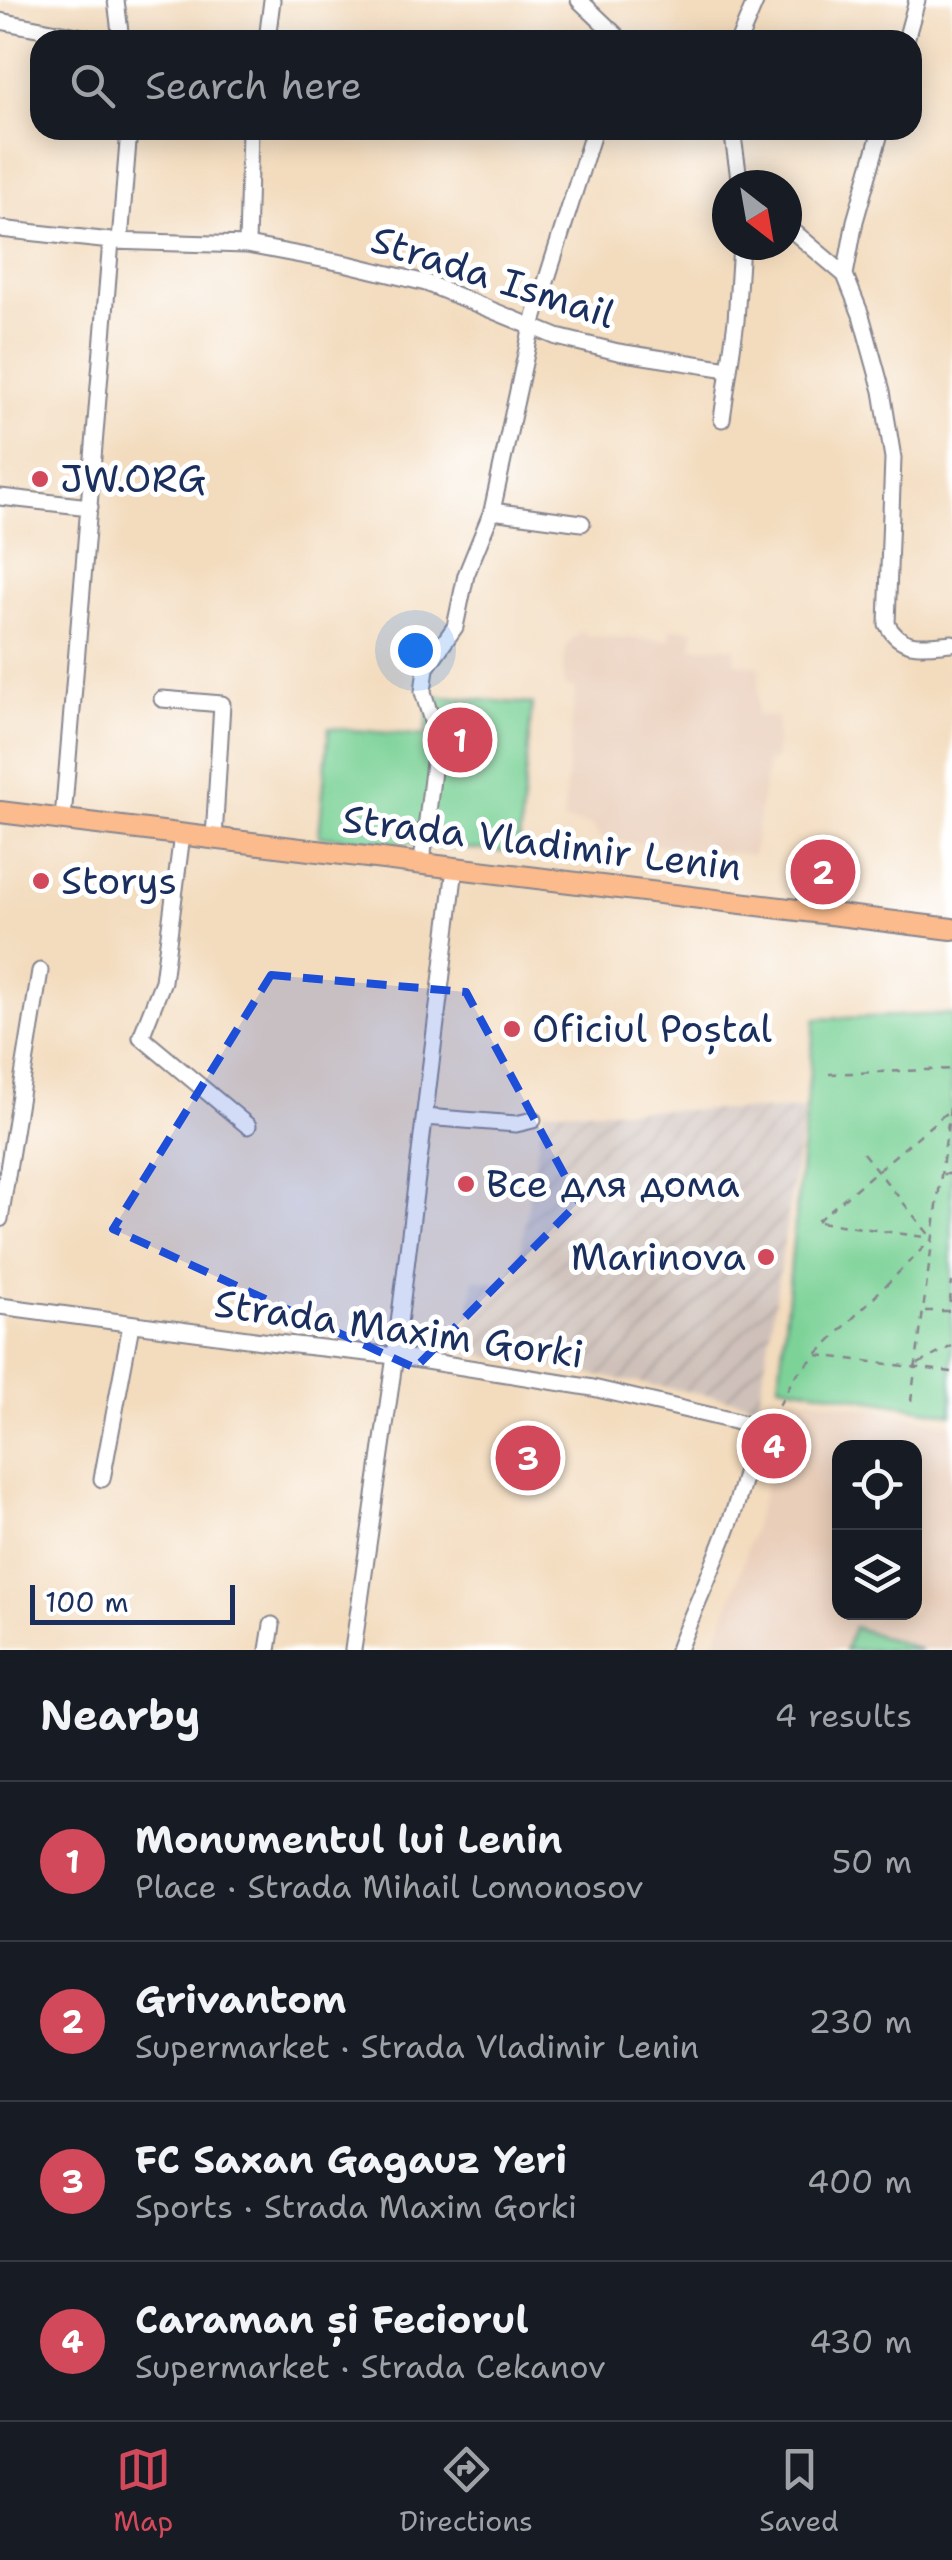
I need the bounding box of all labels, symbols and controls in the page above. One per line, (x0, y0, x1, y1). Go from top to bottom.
search box (30, 30, 922, 140)
icon: search (65, 58, 120, 113)
text: Search here (145, 60, 362, 111)
north arrow (712, 170, 802, 260)
street label: Strada Ismail (365, 213, 622, 340)
place label: JW.ORG (60, 453, 206, 504)
marker: JW.ORG (29, 468, 51, 490)
your location (390, 625, 441, 676)
pin: 1 (428, 702, 492, 778)
street label: Strada Vladimir Lenin (340, 793, 745, 892)
pin: 2 (790, 834, 856, 910)
place label: Storys (61, 855, 177, 906)
marker: Storys (30, 870, 52, 892)
place label: Oficiul Poștal (532, 1003, 773, 1055)
marker: Oficiul Poștal (501, 1018, 523, 1040)
place label: Все для дома (486, 1158, 740, 1209)
marker: Все для дома (455, 1173, 477, 1195)
place label: Marinova (571, 1231, 746, 1282)
marker: Marinova (755, 1246, 777, 1268)
street label: Strada Maxim Gorki (211, 1277, 587, 1380)
pin: 4 (742, 1408, 806, 1484)
pin: 3 (496, 1420, 560, 1496)
map controls (832, 1440, 922, 1620)
button: locate (832, 1440, 922, 1530)
button: layers (832, 1530, 922, 1620)
scale bar (30, 1580, 235, 1624)
text: 100 m (45, 1583, 129, 1621)
text: Nearby (40, 1687, 200, 1743)
text: 4 results (775, 1694, 912, 1737)
text: Monumentul lui Lenin (135, 1814, 562, 1865)
text: 1 (65, 1840, 80, 1883)
text: 50 m (832, 1840, 912, 1883)
text: Place · Strada Mihail Lomonosov (135, 1865, 644, 1908)
text: Grivantom (135, 1974, 346, 2025)
text: 2 (61, 2000, 84, 2043)
text: 230 m (809, 2000, 912, 2043)
text: Supermarket · Strada Vladimir Lenin (135, 2025, 699, 2068)
text: FC Saxan Gagauz Yeri (135, 2134, 567, 2185)
text: 3 (61, 2160, 84, 2203)
text: 400 m (807, 2160, 912, 2203)
text: Sports · Strada Maxim Gorki (135, 2185, 577, 2228)
text: Caraman și Feciorul (135, 2294, 529, 2345)
text: 4 (61, 2320, 84, 2363)
text: 430 m (809, 2320, 912, 2363)
text: Supermarket · Strada Cekanov (135, 2345, 606, 2388)
tab: Map (113, 2442, 173, 2540)
tab: Directions (400, 2442, 533, 2540)
tab: Saved (759, 2442, 839, 2540)

